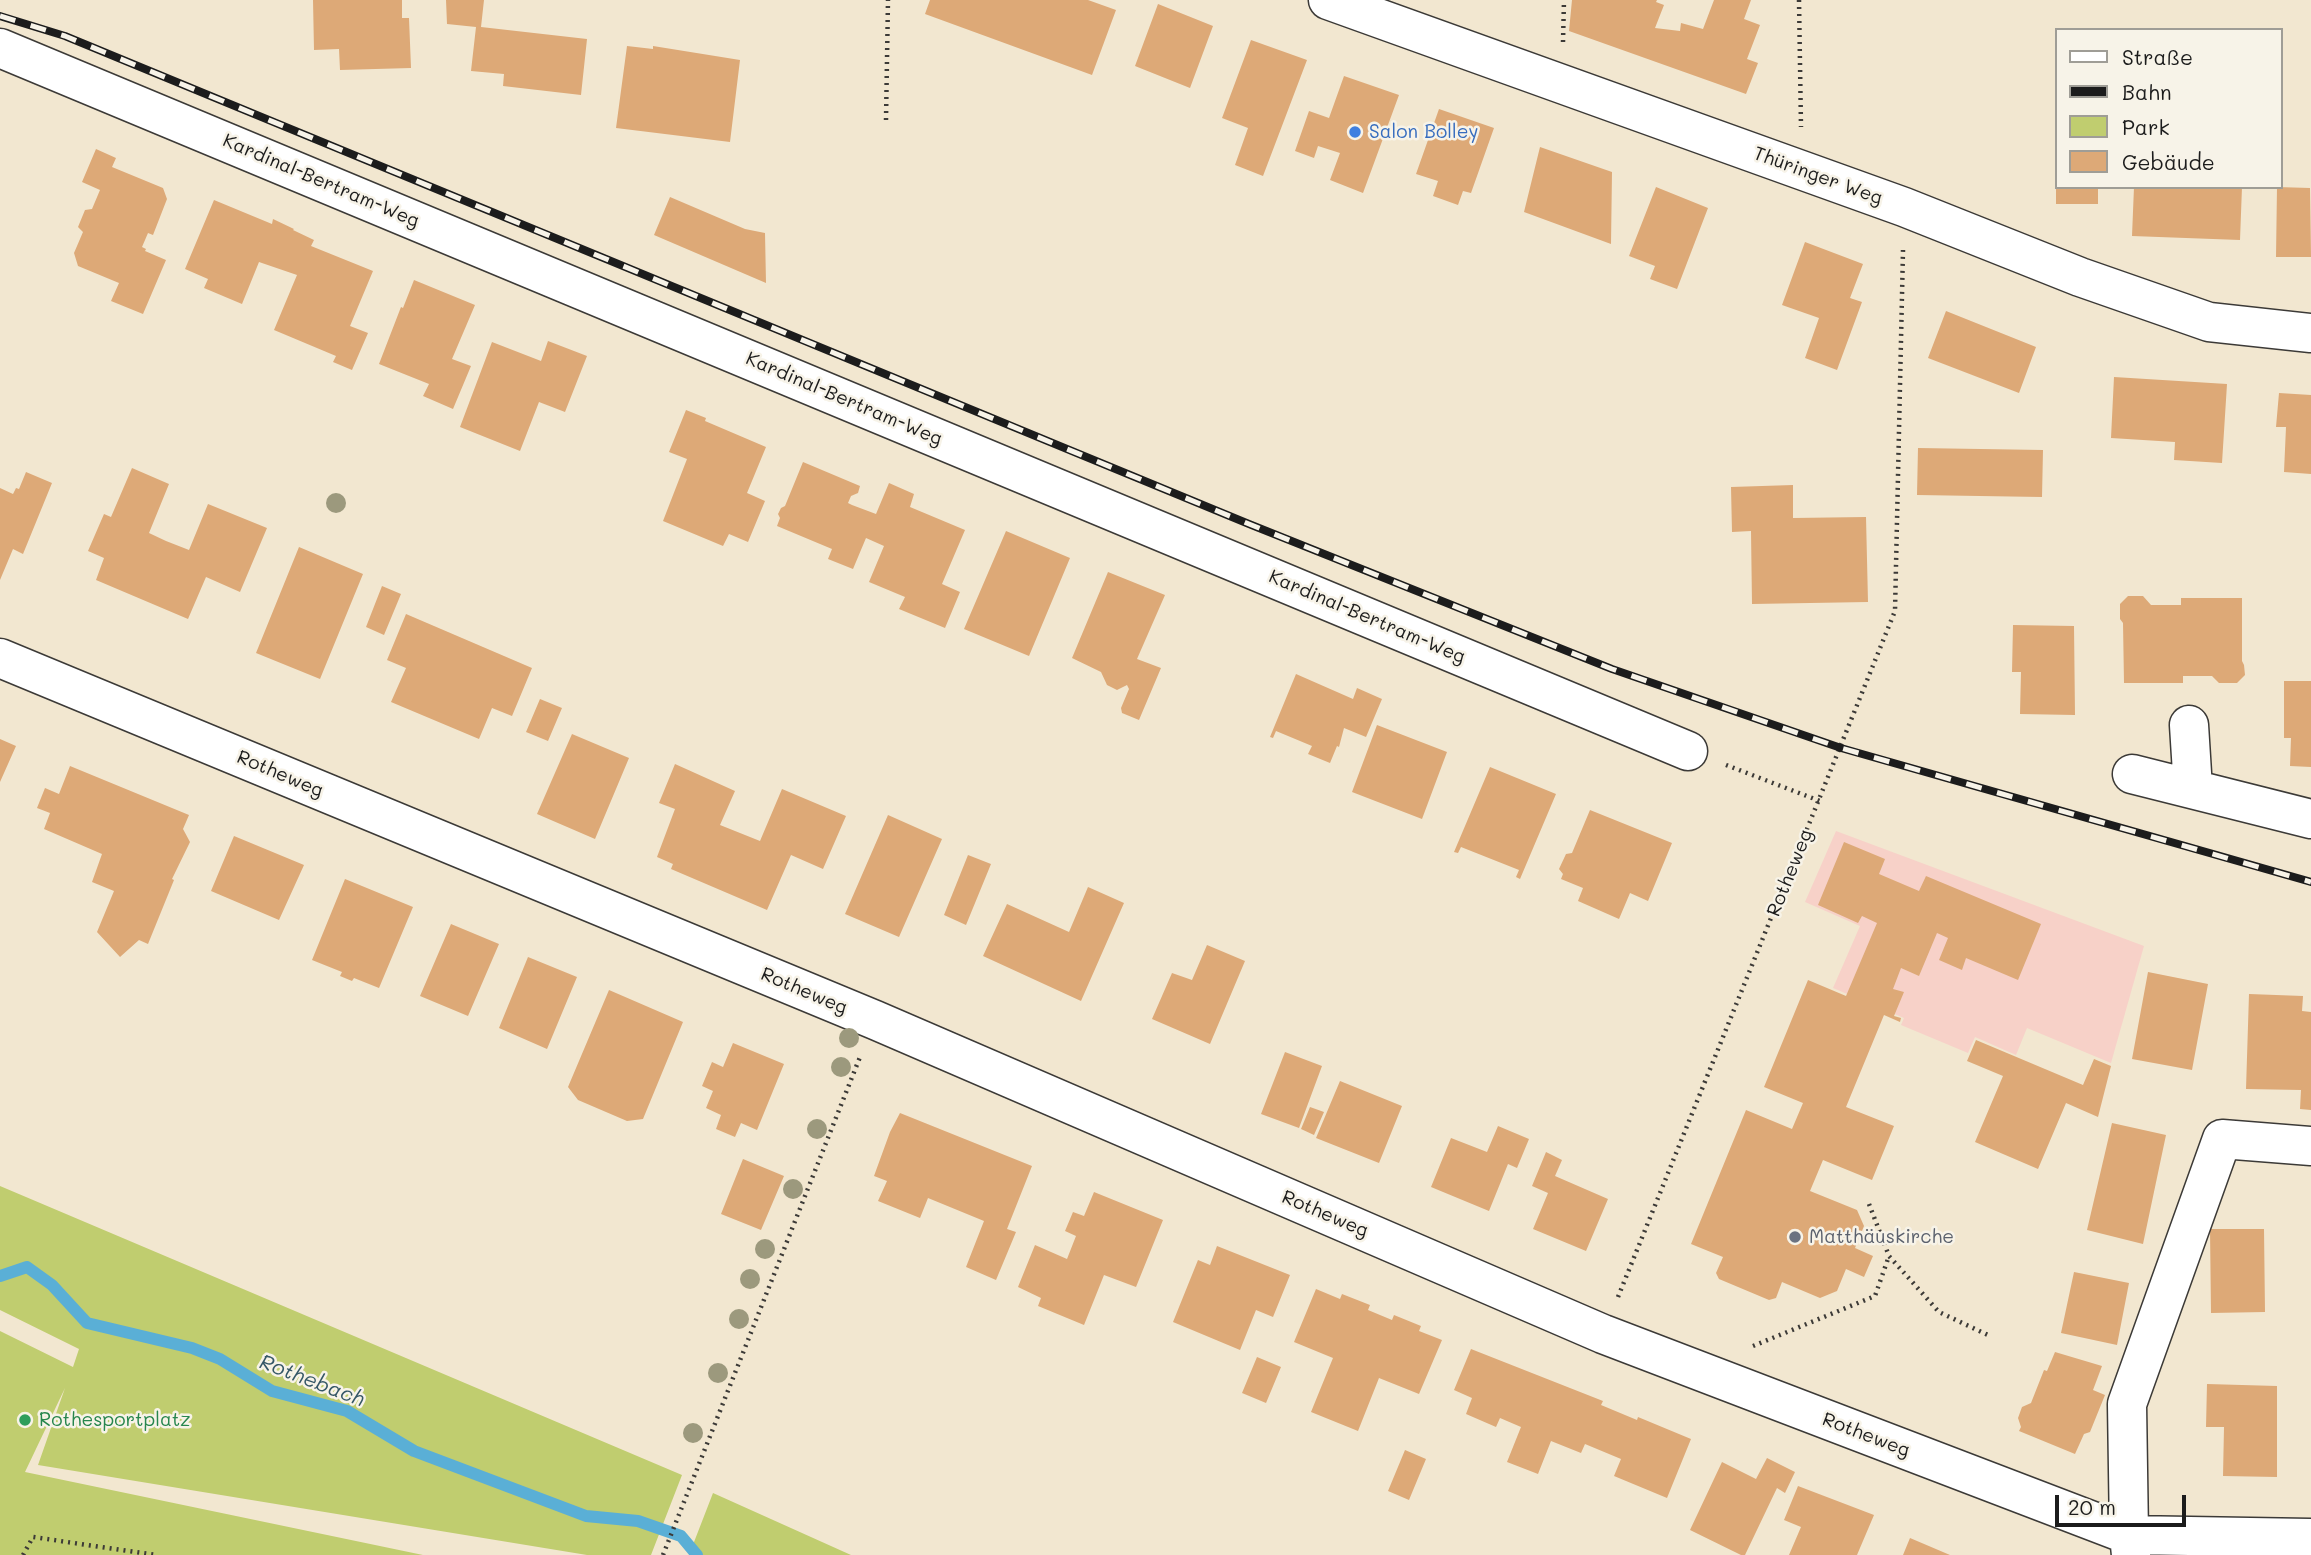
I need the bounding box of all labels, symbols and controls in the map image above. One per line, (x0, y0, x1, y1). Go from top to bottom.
legend (2056, 28, 2283, 189)
text: Straße (2122, 43, 2193, 70)
text: Bahn (2122, 78, 2172, 105)
text: Park (2122, 113, 2170, 140)
place label: Salon Bolley (1369, 121, 1478, 143)
marker: Salon Bolley (1347, 124, 1363, 140)
street label: Kardinal-Bertram-Weg (219, 129, 423, 233)
street label: Thüringer Weg (1750, 142, 1886, 210)
text: Gebäude (2122, 148, 2215, 175)
street label: Kardinal-Bertram-Weg (742, 347, 946, 451)
street label: Kardinal-Bertram-Weg (1265, 565, 1469, 669)
street label: Rotheweg (233, 746, 327, 802)
street label: Rotheweg (1762, 826, 1818, 920)
street label: Rotheweg (757, 963, 851, 1019)
street label: Rotheweg (1278, 1186, 1372, 1242)
place label: Matthäuskirche (1809, 1226, 1954, 1248)
marker: Matthäuskirche (1787, 1229, 1803, 1245)
water label: Rothebach (256, 1349, 368, 1413)
street label: Rotheweg (1819, 1408, 1913, 1462)
place label: Rothesportplatz (39, 1409, 191, 1431)
marker: Rothesportplatz (17, 1412, 33, 1428)
scale bar (2059, 1482, 2190, 1526)
text: 20 m (2068, 1493, 2116, 1520)

